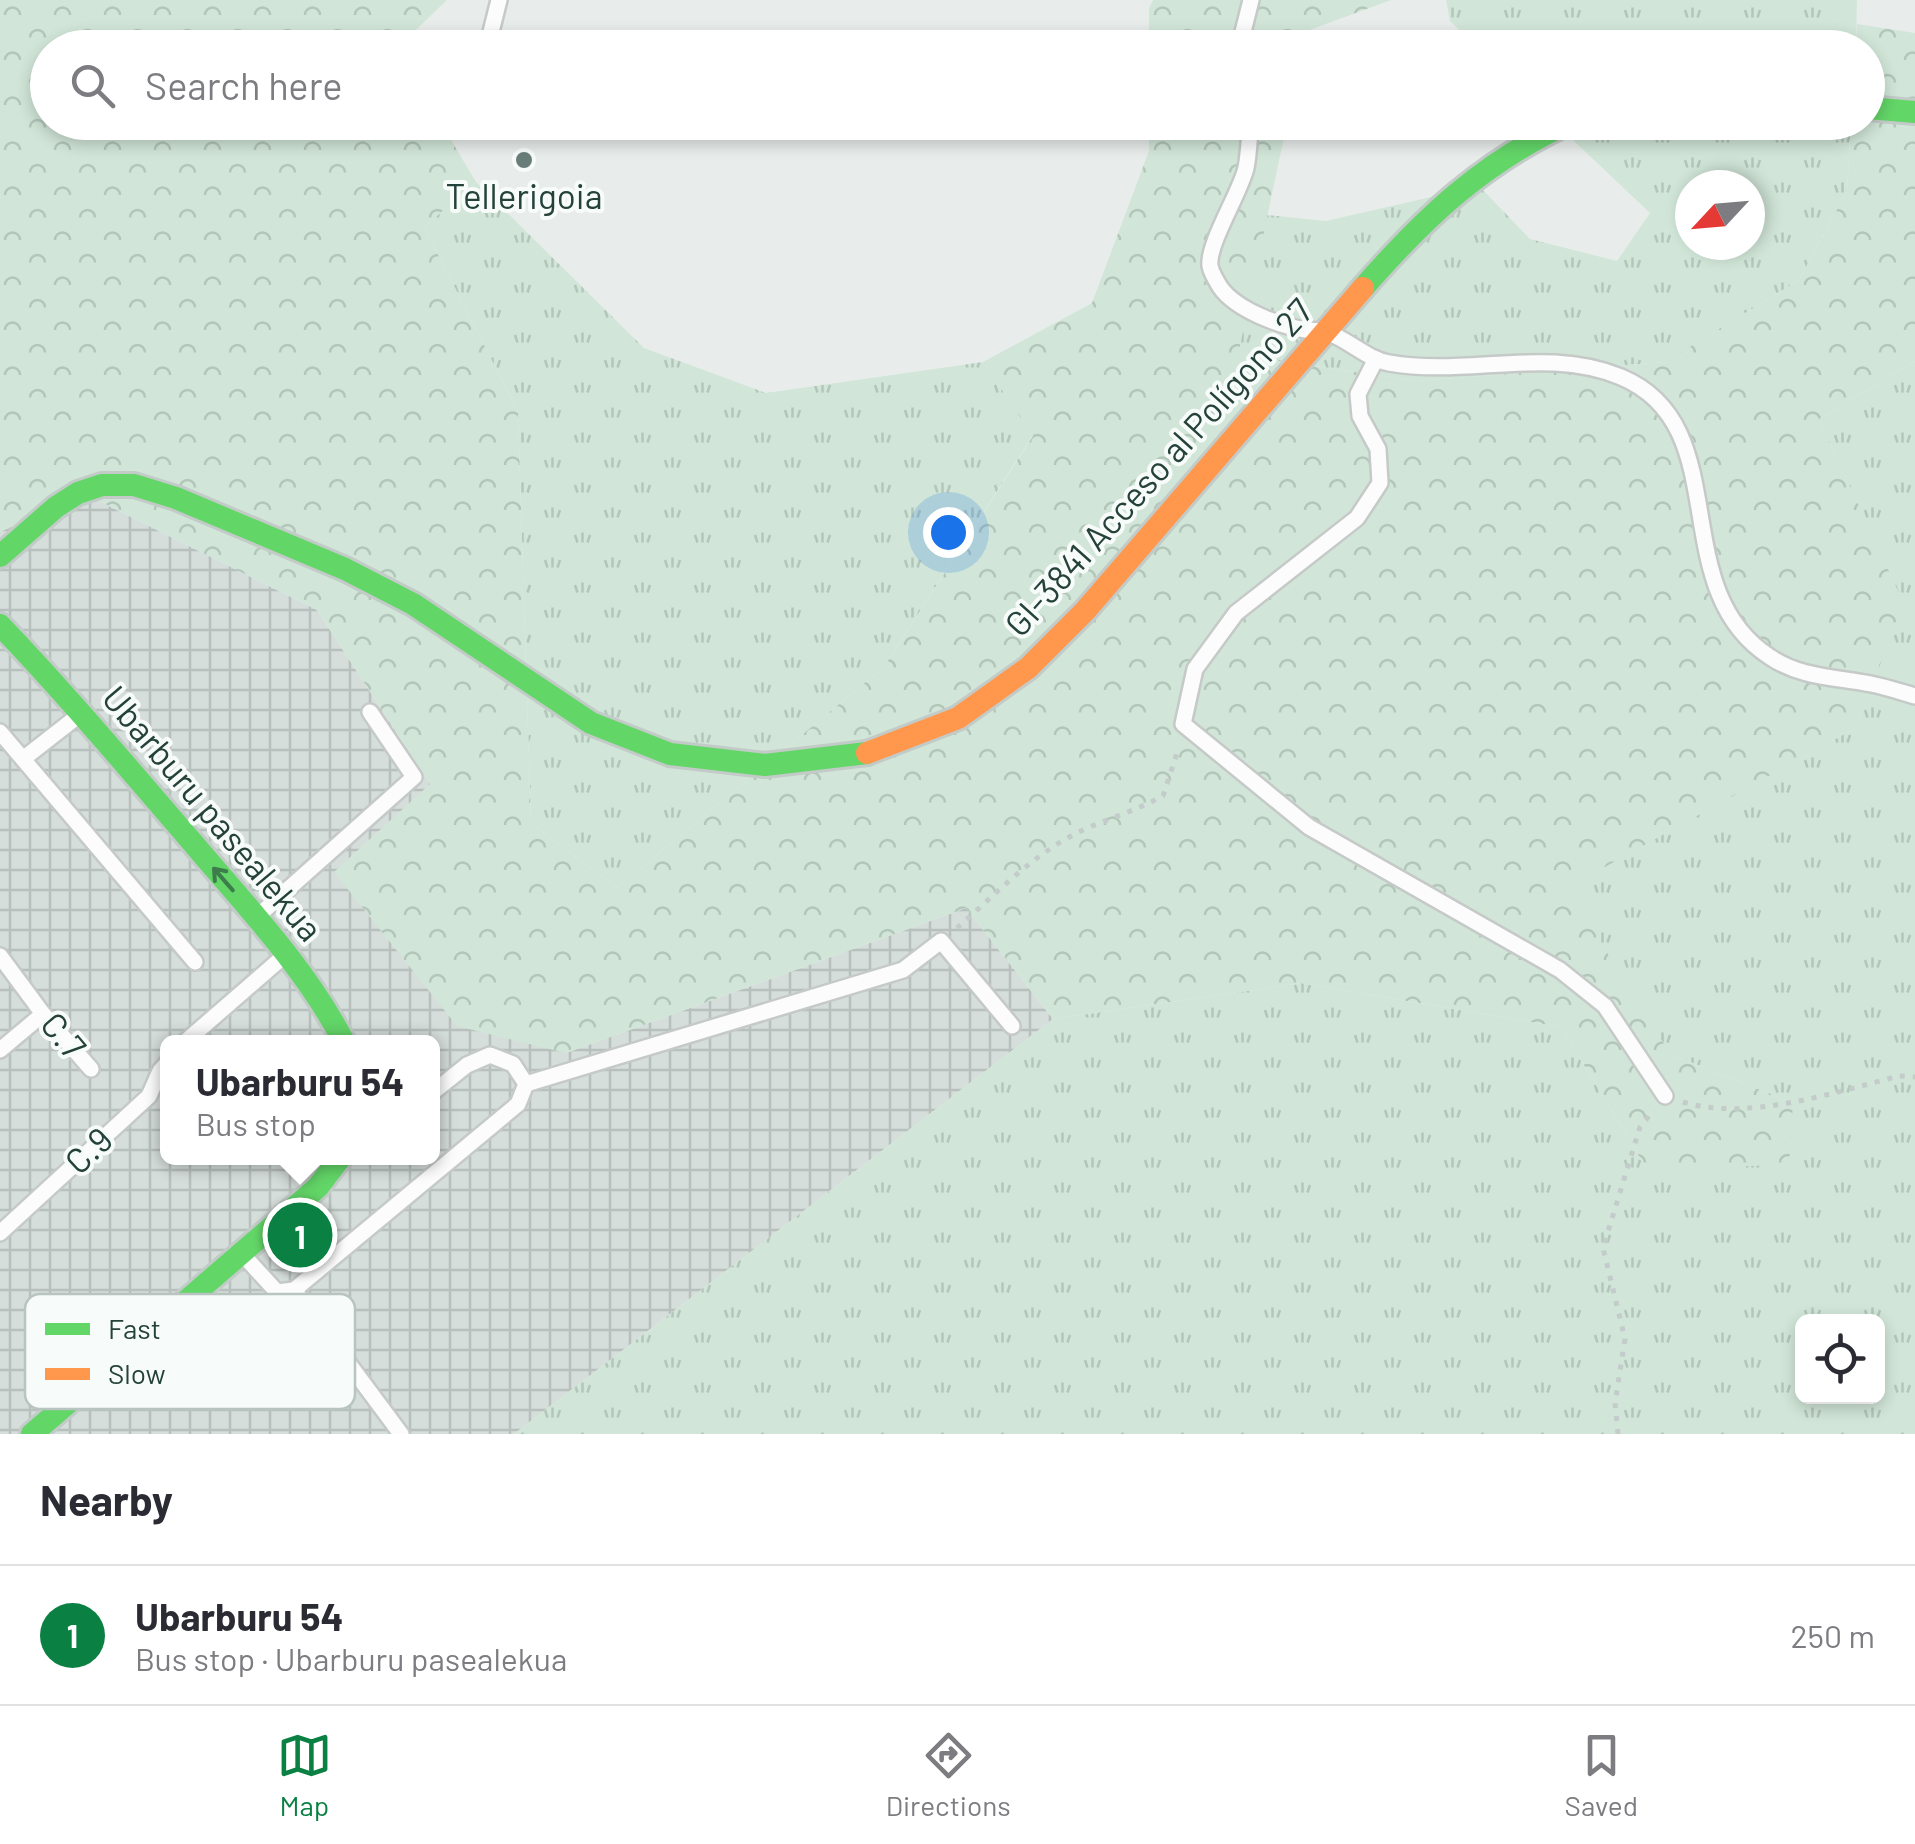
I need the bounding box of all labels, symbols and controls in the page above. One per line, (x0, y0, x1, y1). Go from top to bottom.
search box (30, 30, 1885, 140)
icon: search (65, 58, 120, 113)
text: Search here (145, 62, 343, 108)
marker: Tellerigoia (513, 149, 535, 171)
north arrow (1675, 170, 1765, 260)
place label: Tellerigoia (445, 174, 603, 216)
street label: GI-3841 Acceso al Polígono 27 (995, 289, 1320, 644)
your location (923, 507, 974, 558)
street label: Ubarburu pasealekua (95, 677, 332, 949)
one-way arrow (212, 867, 235, 892)
street label: C.7 (33, 1003, 96, 1066)
popup (160, 1035, 440, 1165)
text: Ubarburu 54 (196, 1058, 404, 1104)
text: Bus stop (196, 1104, 316, 1142)
street label: C.9 (55, 1117, 120, 1182)
pin: 1 (268, 1198, 332, 1272)
legend (25, 1294, 355, 1409)
text: Fast (108, 1311, 161, 1345)
map controls (1795, 1314, 1885, 1404)
button: locate (1795, 1314, 1885, 1404)
text: Slow (108, 1356, 166, 1390)
text: Nearby (40, 1474, 173, 1524)
text: Ubarburu 54 (135, 1593, 344, 1639)
text: 1 (67, 1616, 78, 1654)
text: 250 m (1790, 1616, 1875, 1654)
text: Bus stop · Ubarburu pasealekua (135, 1639, 567, 1677)
tab: Map (277, 1728, 332, 1822)
tab: Directions (886, 1728, 1011, 1822)
tab: Saved (1565, 1728, 1638, 1822)

